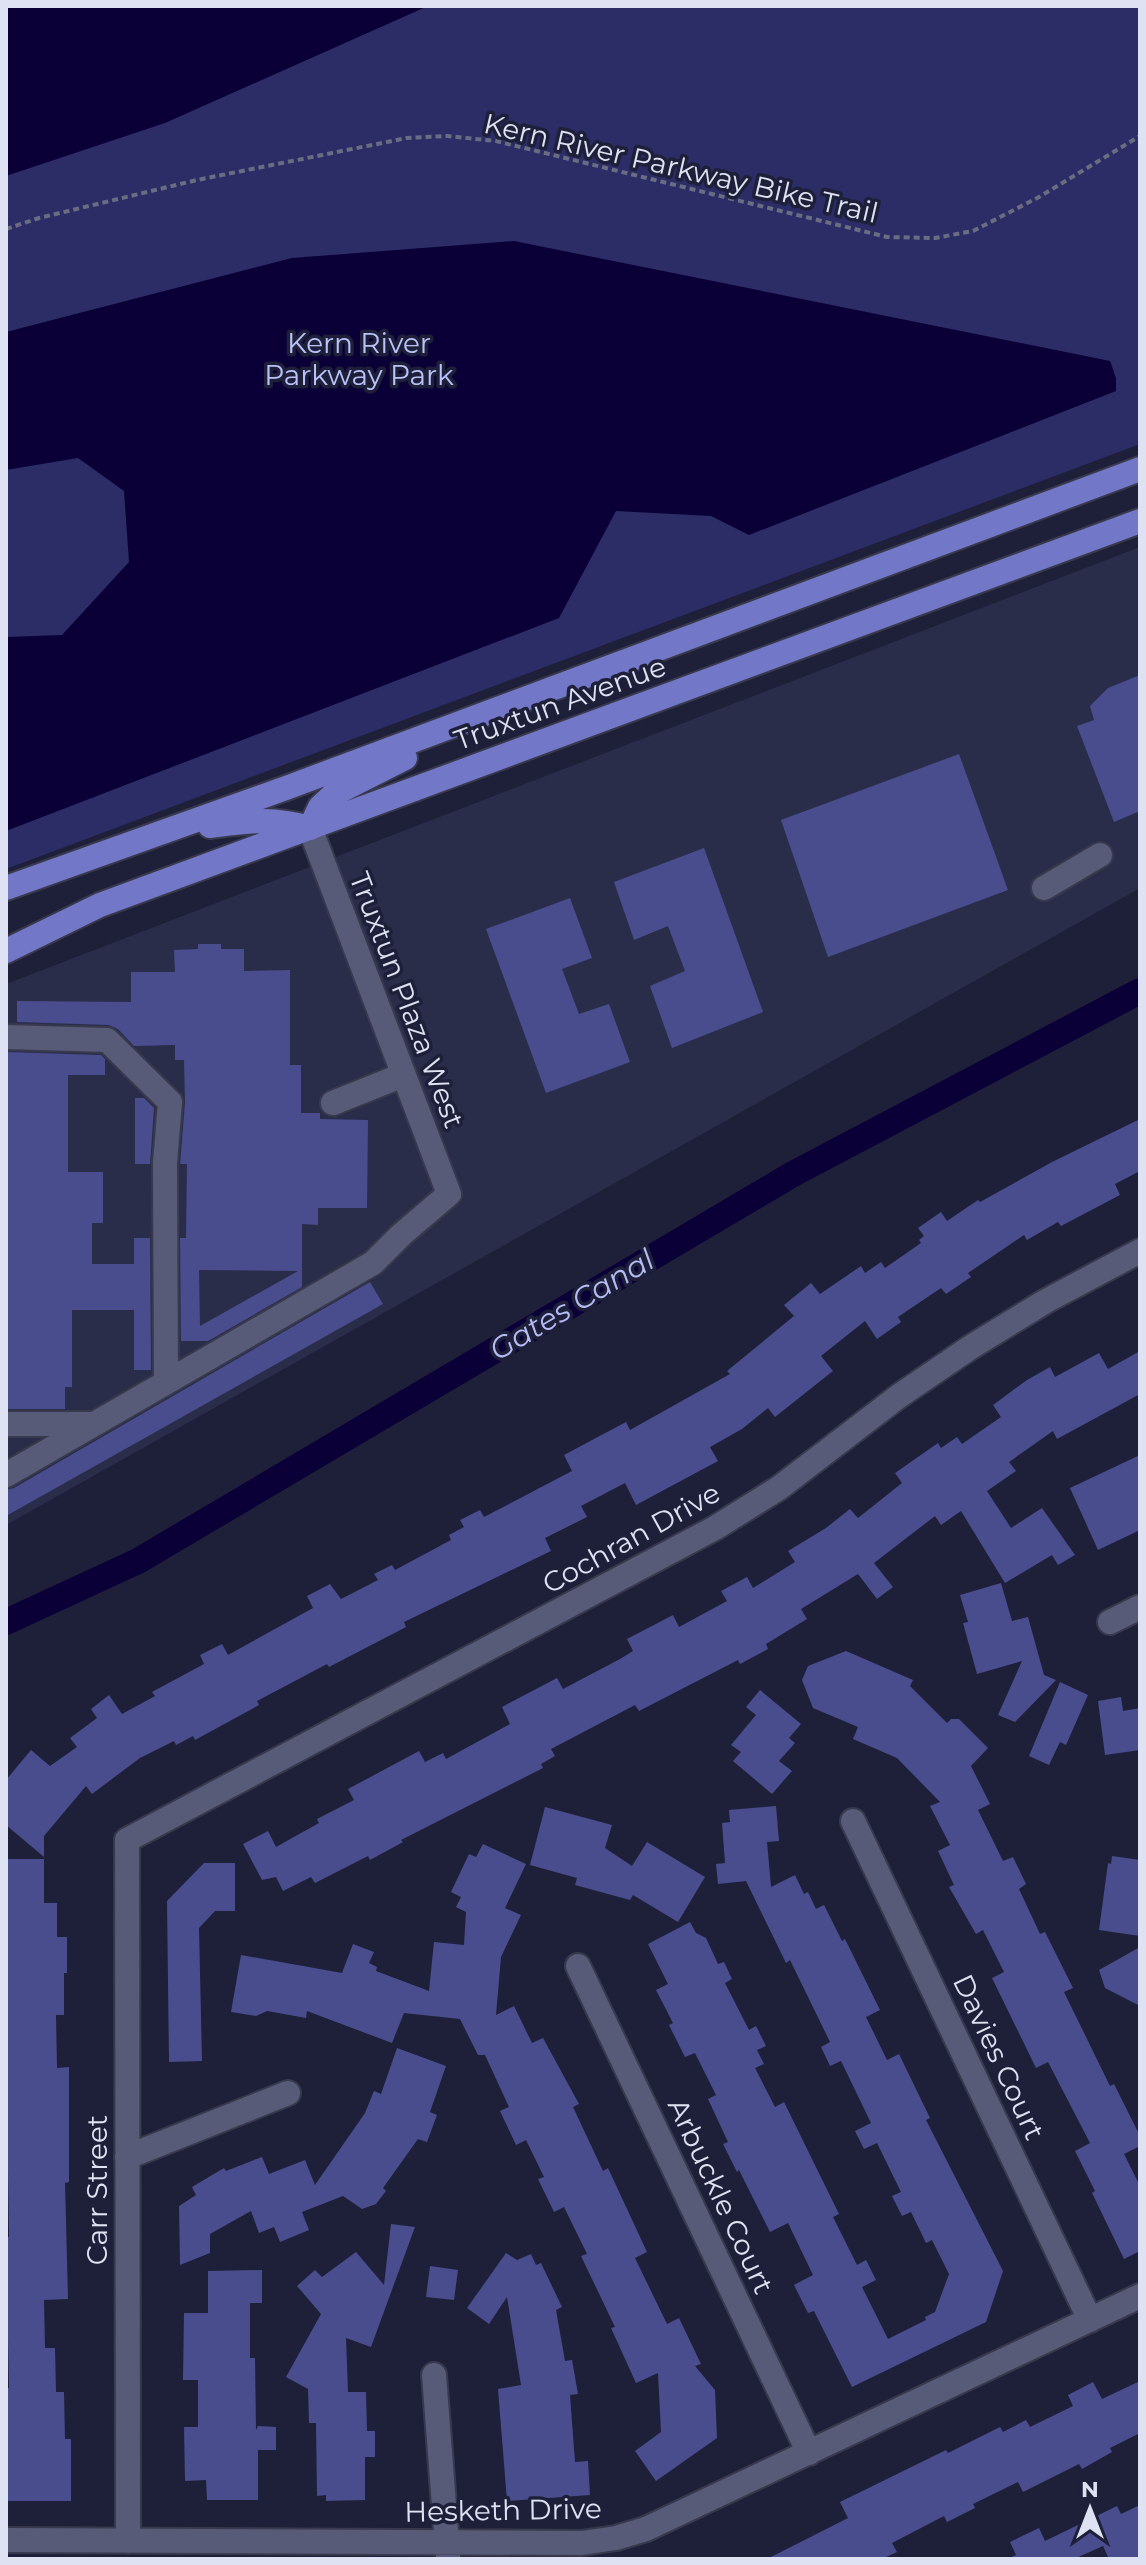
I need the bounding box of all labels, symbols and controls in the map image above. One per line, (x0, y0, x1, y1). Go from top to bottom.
street label: Kern River Parkway Bike Trail (481, 106, 881, 230)
park label: Kern River Parkway Park (264, 326, 454, 392)
street label: Truxtun Avenue (449, 649, 671, 757)
street label: Truxtun Plaza West (343, 867, 471, 1133)
water label: Gates Canal (483, 1241, 661, 1368)
street label: Cochran Drive (536, 1475, 726, 1601)
street label: Davies Court (946, 1969, 1052, 2145)
street label: Arbuckle Court (661, 2093, 781, 2299)
street label: Carr Street (80, 2115, 114, 2265)
north arrow (1050, 2469, 1130, 2549)
text: N (1081, 2476, 1099, 2503)
street label: Hesketh Drive (404, 2491, 602, 2529)

